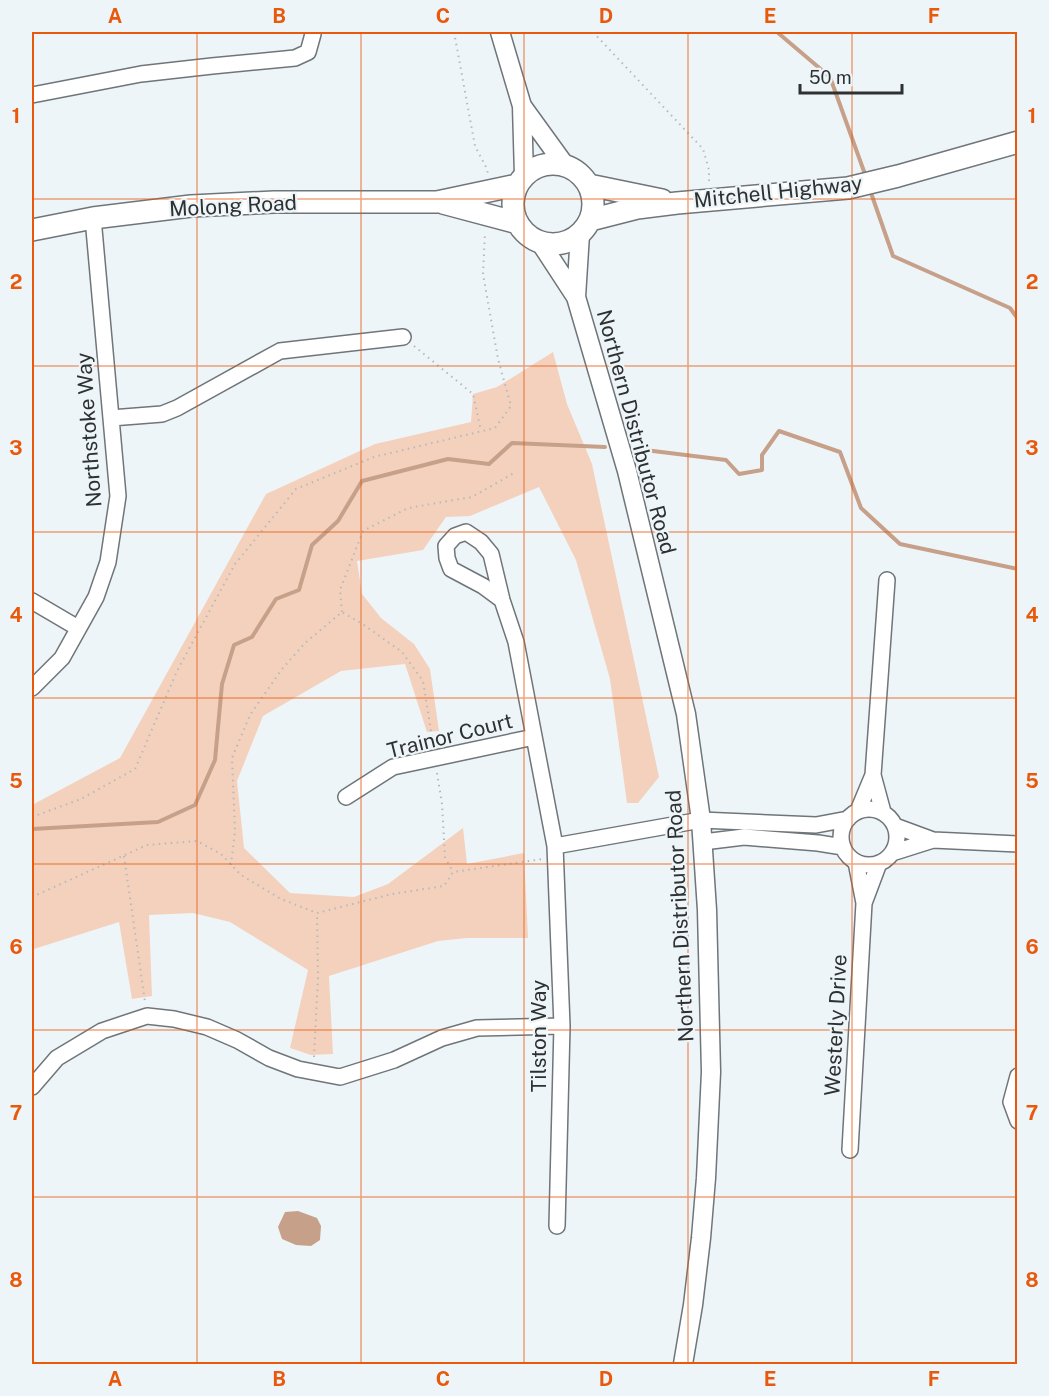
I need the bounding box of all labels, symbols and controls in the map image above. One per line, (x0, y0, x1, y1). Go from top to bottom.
text: A (108, 4, 122, 28)
text: B (272, 4, 286, 28)
text: C (436, 4, 450, 28)
text: D (599, 4, 613, 28)
text: E (764, 4, 776, 28)
text: F (928, 4, 940, 28)
scale bar (800, 57, 902, 95)
text: 50 m (809, 67, 852, 88)
text: 1 (12, 104, 20, 128)
text: 1 (1028, 104, 1036, 128)
street label: Mitchell Highway (693, 170, 863, 213)
street label: Molong Road (168, 190, 298, 221)
text: 2 (10, 270, 22, 294)
text: 2 (1026, 270, 1038, 294)
street label: Northern Distributor Road (592, 307, 681, 557)
street label: Northstoke Way (71, 352, 106, 508)
text: 3 (9, 436, 23, 460)
text: 3 (1025, 436, 1039, 460)
text: 4 (9, 603, 23, 627)
text: 4 (1025, 603, 1039, 627)
street label: Trainor Court (384, 708, 515, 763)
text: 5 (9, 769, 23, 793)
text: 5 (1025, 769, 1039, 793)
street label: Northern Distributor Road (660, 789, 699, 1043)
text: 6 (9, 935, 23, 959)
text: 6 (1025, 935, 1039, 959)
street label: Westerly Drive (819, 954, 852, 1096)
street label: Tilston Way (526, 980, 551, 1092)
text: 7 (10, 1101, 22, 1125)
text: 7 (1026, 1101, 1038, 1125)
text: 8 (9, 1268, 23, 1292)
text: 8 (1025, 1268, 1039, 1292)
text: A (108, 1367, 122, 1391)
text: B (272, 1367, 286, 1391)
text: C (436, 1367, 450, 1391)
text: D (599, 1367, 613, 1391)
text: E (764, 1367, 776, 1391)
text: F (928, 1367, 940, 1391)

